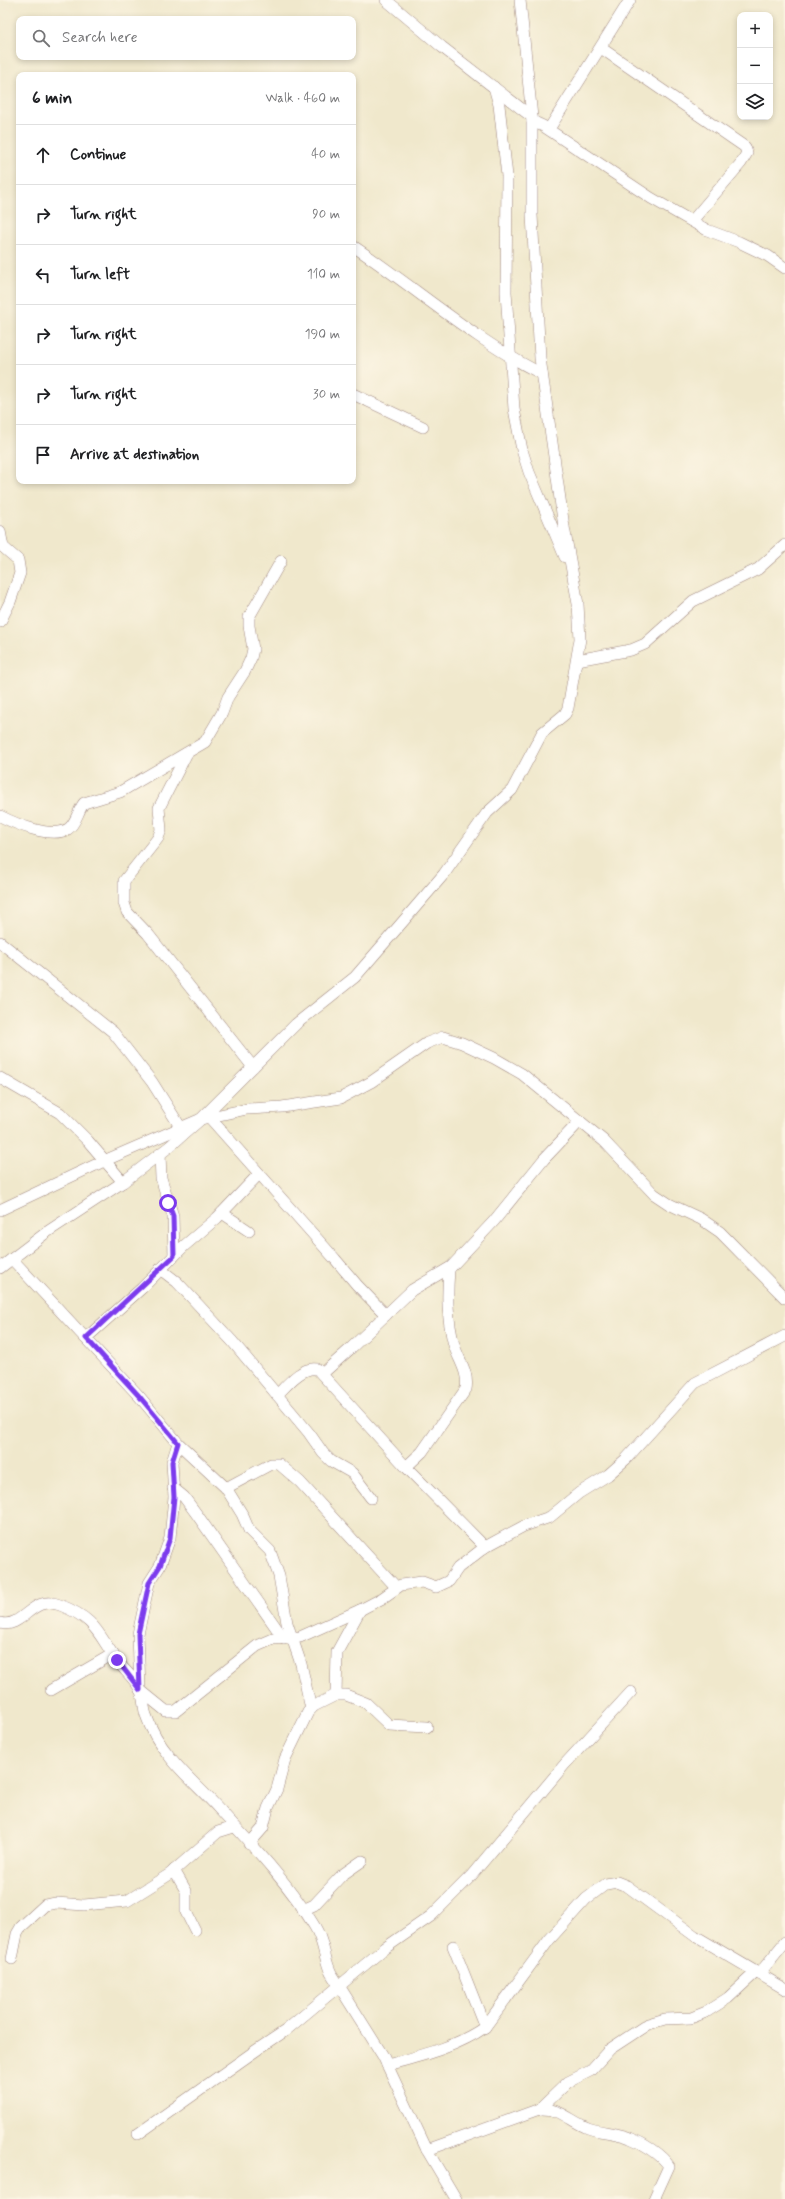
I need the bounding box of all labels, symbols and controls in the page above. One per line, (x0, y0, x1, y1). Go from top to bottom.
map controls (737, 12, 773, 120)
button: + (737, 12, 773, 48)
search box (16, 16, 356, 60)
icon: search (30, 27, 52, 49)
text: Search here (62, 28, 138, 48)
button: − (737, 48, 773, 84)
button: layers (737, 84, 773, 120)
text: 6 min (32, 87, 72, 109)
text: Walk · 460 m (265, 90, 340, 107)
icon: ahead (32, 144, 54, 166)
text: Continue (70, 145, 126, 165)
text: 40 m (311, 146, 340, 163)
icon: right (32, 204, 54, 226)
text: Turn right (70, 205, 137, 225)
text: 90 m (312, 206, 340, 223)
icon: left (32, 264, 54, 286)
text: Turn left (70, 265, 130, 285)
text: 110 m (307, 266, 340, 283)
icon: right (32, 324, 54, 346)
text: Turn right (70, 325, 137, 345)
text: 190 m (305, 326, 340, 343)
icon: right (32, 384, 54, 406)
text: Turn right (70, 385, 137, 405)
text: 30 m (313, 386, 340, 403)
icon: arrive (32, 444, 54, 466)
text: Arrive at destination (70, 445, 199, 465)
route start (159, 1194, 177, 1212)
route end (108, 1651, 126, 1669)

